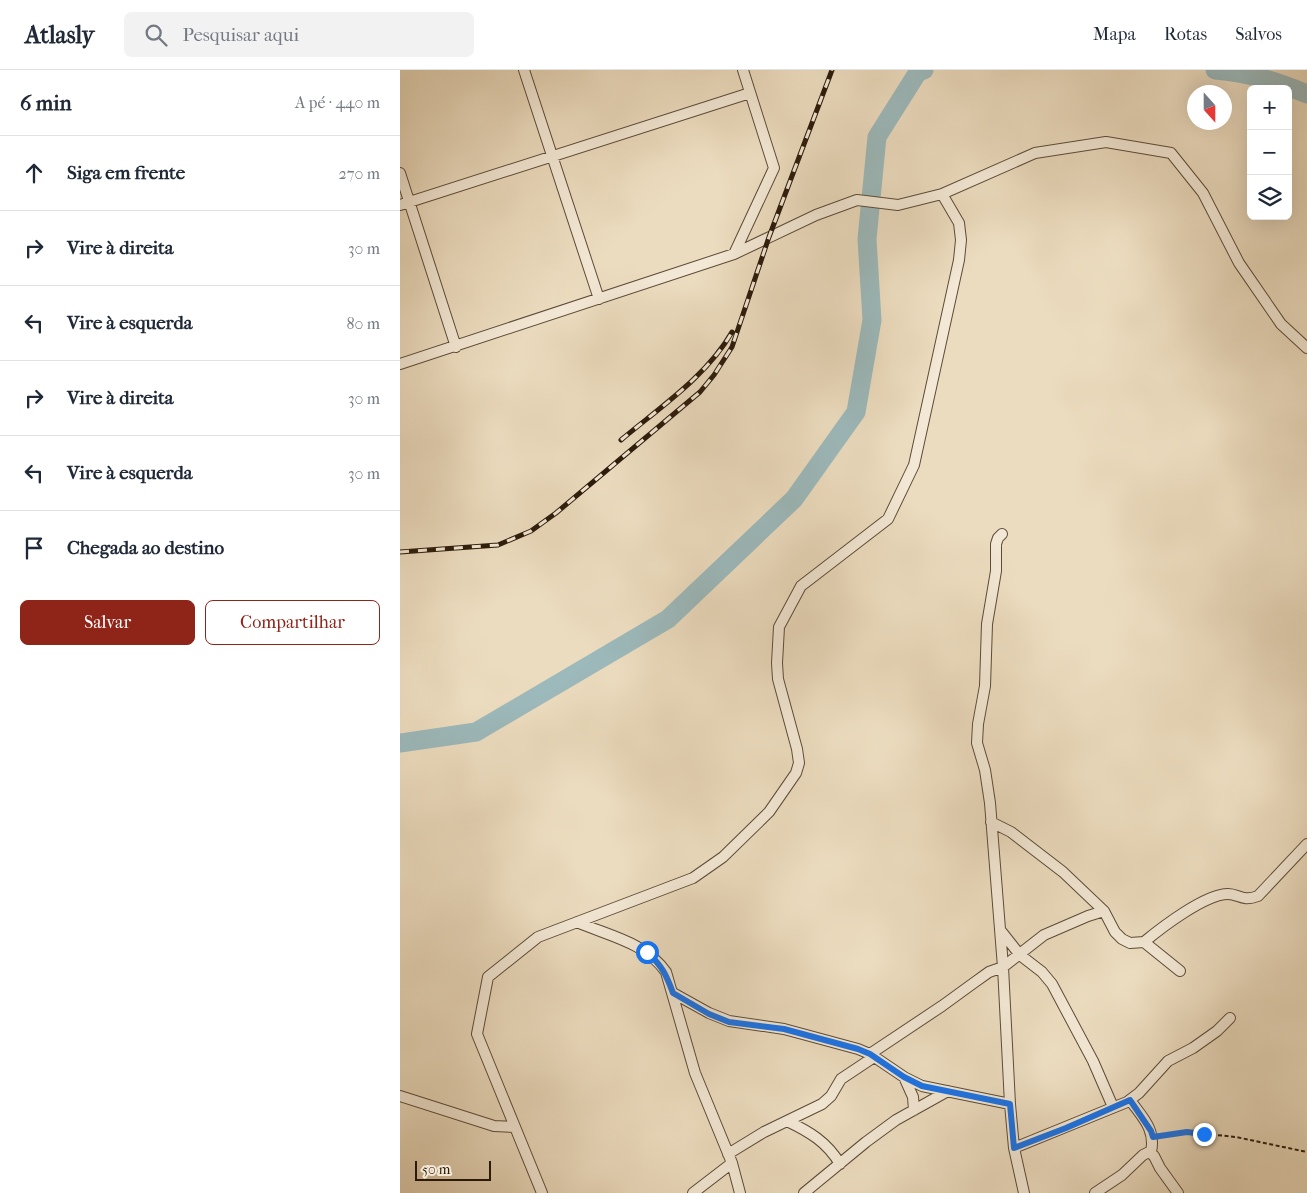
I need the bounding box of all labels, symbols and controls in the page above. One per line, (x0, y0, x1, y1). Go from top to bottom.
search box (124, 12, 474, 57)
text: Atlasly (25, 21, 94, 49)
icon: search (142, 21, 170, 49)
text: Pesquisar aqui (182, 24, 299, 46)
text: Mapa (1093, 24, 1136, 45)
text: Rotas (1164, 24, 1207, 45)
text: Salvos (1235, 24, 1282, 45)
north arrow (1187, 85, 1232, 130)
map controls (1247, 85, 1292, 220)
button: + (1247, 85, 1292, 130)
text: 6 min (20, 91, 72, 115)
text: A pé · 440 m (295, 93, 380, 112)
button: − (1247, 130, 1292, 175)
icon: ahead (20, 159, 48, 187)
text: Siga em frente (67, 162, 185, 184)
text: 270 m (339, 164, 380, 183)
button: layers (1247, 175, 1292, 220)
icon: right (20, 234, 48, 262)
text: Vire à direita (67, 237, 174, 259)
text: 30 m (348, 239, 380, 258)
icon: left (20, 309, 48, 337)
text: Vire à esquerda (67, 312, 193, 334)
text: 80 m (346, 314, 380, 333)
icon: right (20, 384, 48, 412)
text: Vire à direita (67, 387, 174, 409)
text: 30 m (348, 389, 380, 408)
icon: left (20, 459, 48, 487)
text: Vire à esquerda (67, 462, 193, 484)
text: 30 m (348, 464, 380, 483)
icon: arrive (20, 534, 48, 562)
text: Chegada ao destino (67, 537, 224, 559)
button: Salvar (20, 600, 195, 645)
button: Compartilhar (205, 600, 380, 645)
route start (636, 941, 659, 964)
route end (1193, 1123, 1216, 1146)
scale bar (415, 1158, 491, 1181)
text: 50 m (422, 1161, 450, 1178)

